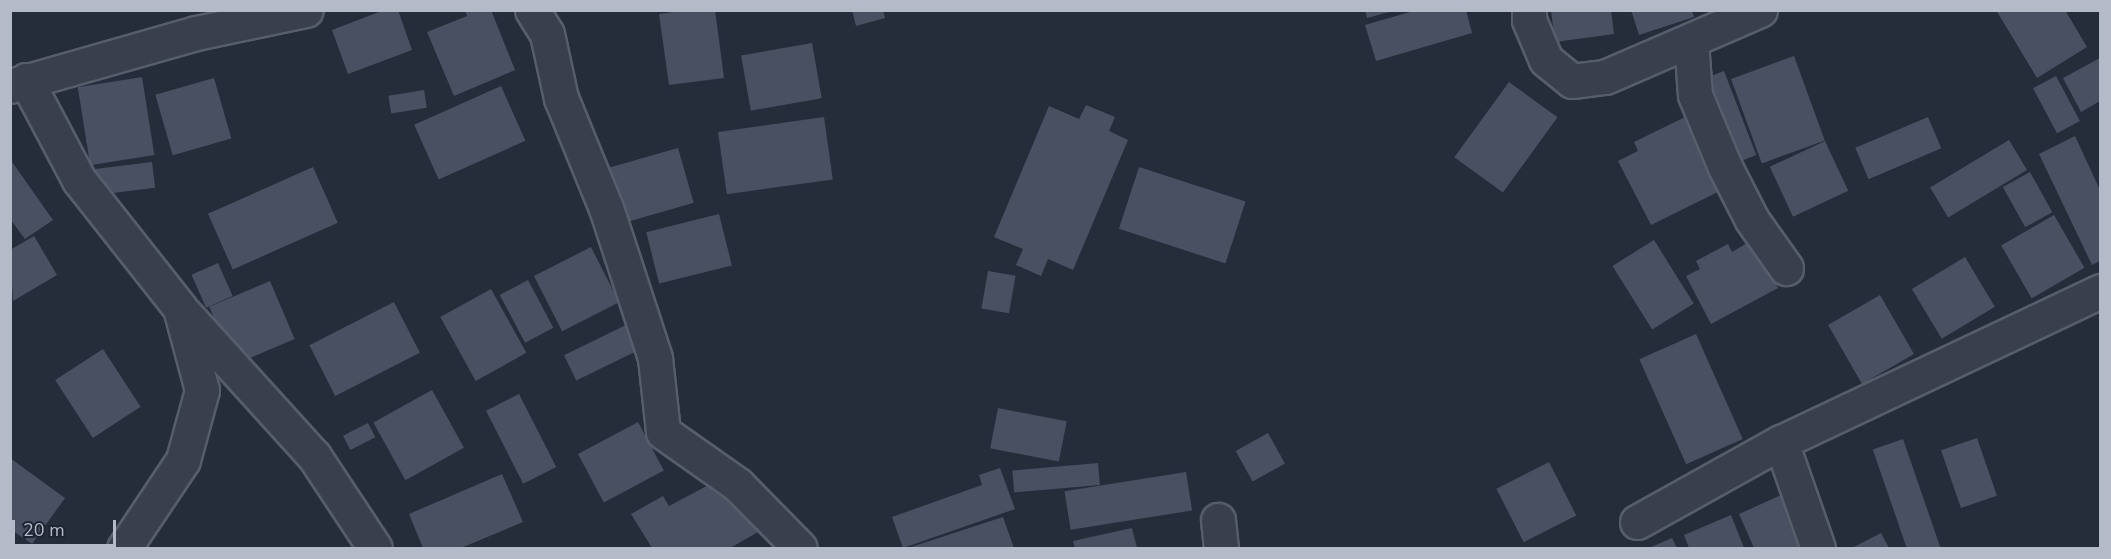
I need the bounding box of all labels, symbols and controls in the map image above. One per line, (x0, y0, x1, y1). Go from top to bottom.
scale bar (15, 508, 118, 546)
text: 20 m (23, 518, 65, 542)

